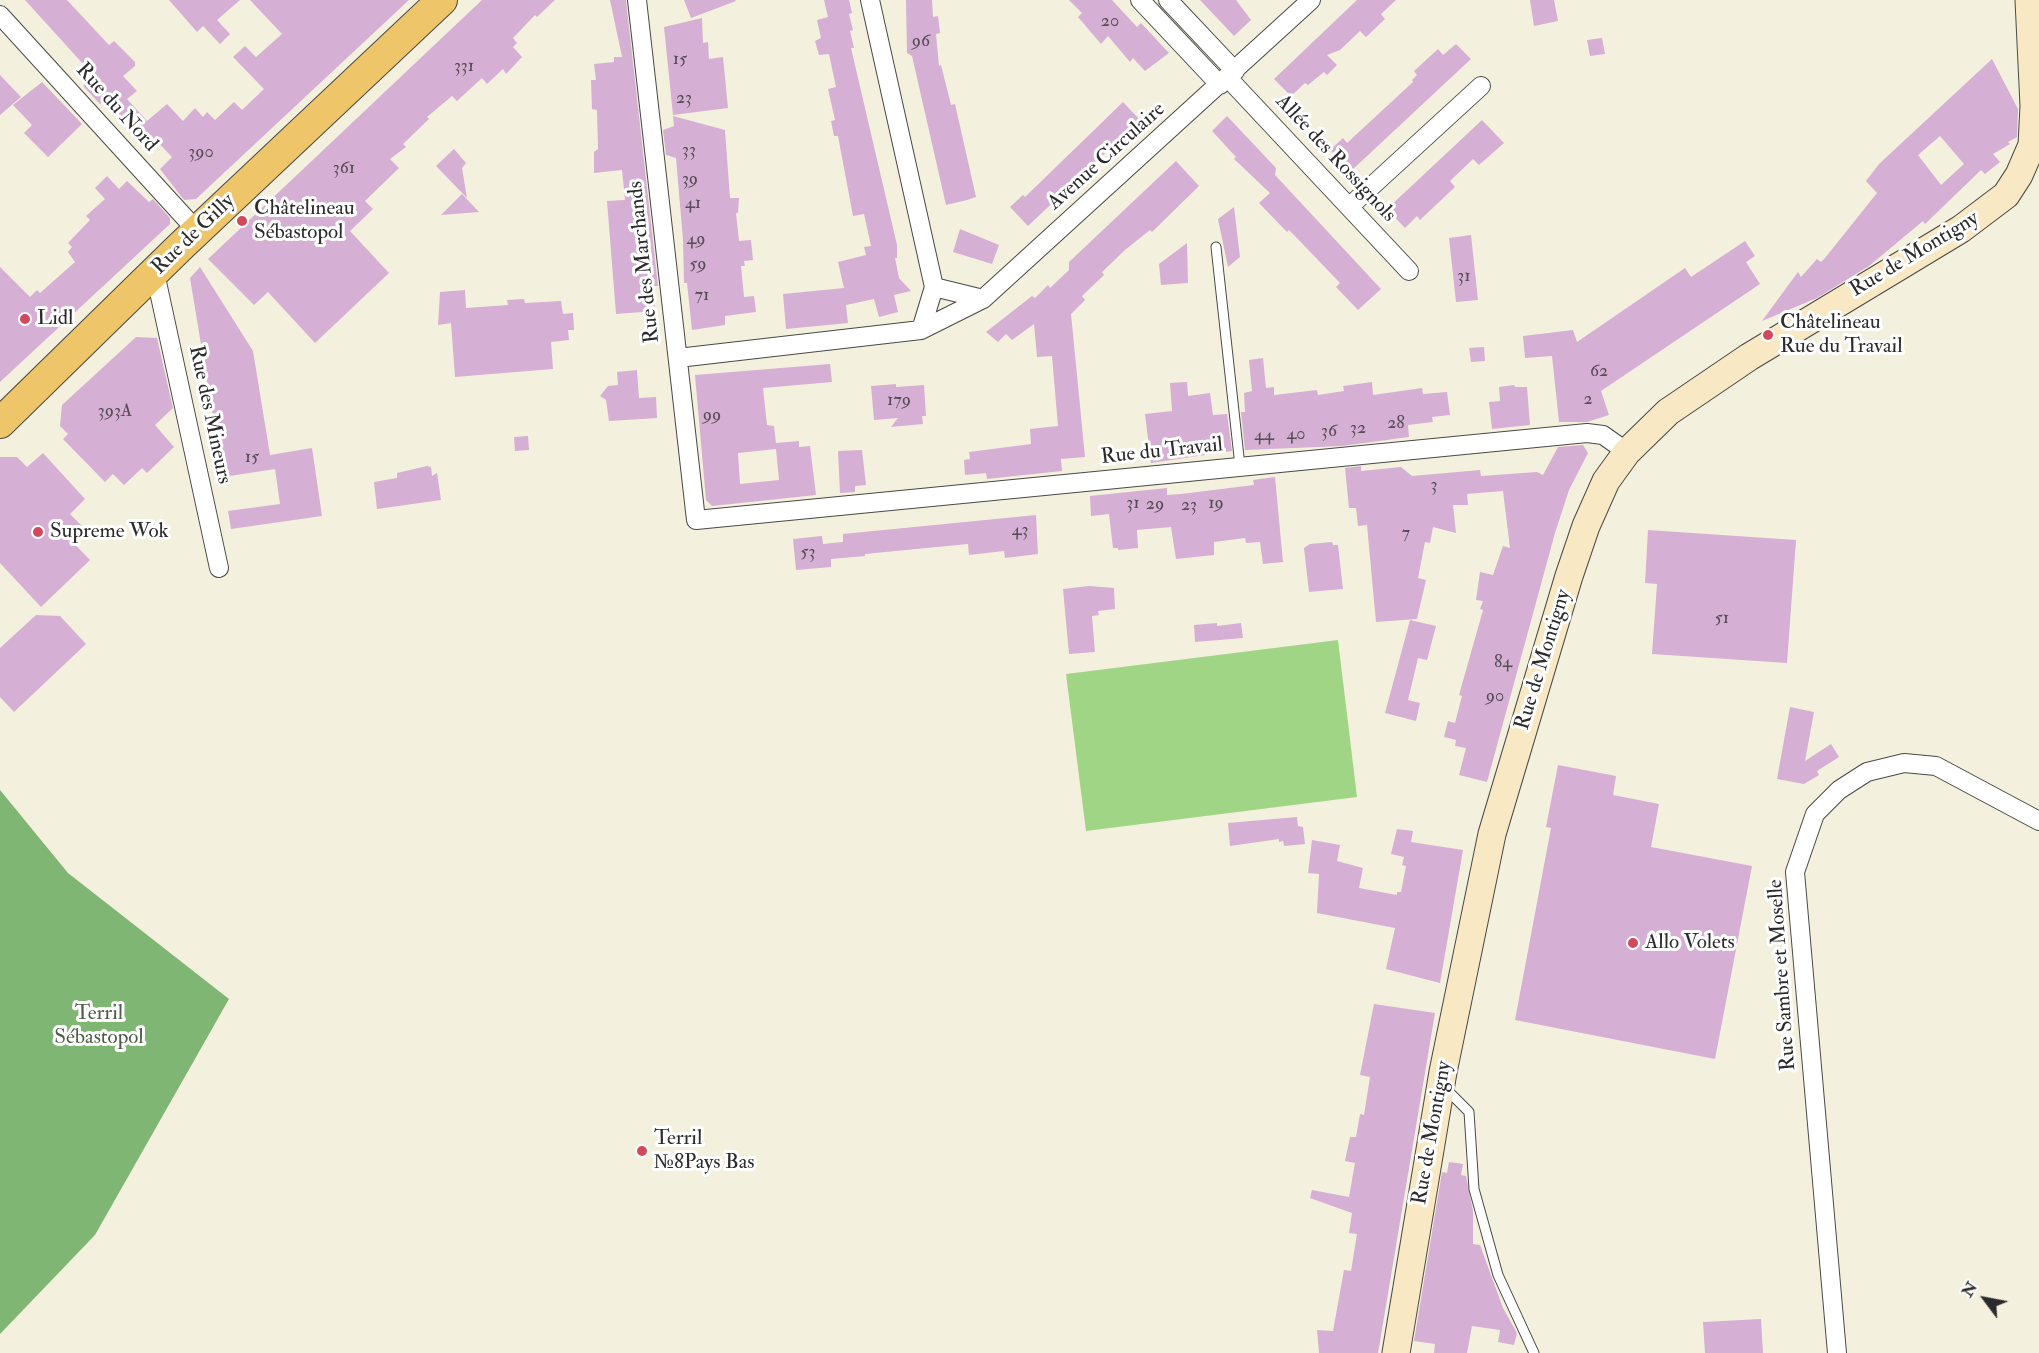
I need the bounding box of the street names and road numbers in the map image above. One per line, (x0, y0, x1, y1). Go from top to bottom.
street label: Rue du Nord (70, 58, 162, 158)
street label: Allée des Rossignols (1269, 90, 1401, 228)
street label: Avenue Circulaire (1043, 98, 1171, 216)
street label: Rue des Marchands (624, 180, 666, 344)
street label: Rue de Gilly (147, 189, 241, 281)
street label: Rue de Montigny (1846, 207, 1984, 303)
street label: Rue des Mineurs (182, 343, 236, 487)
street label: Rue du Travail (1100, 433, 1224, 471)
street label: Rue de Montigny (1511, 587, 1577, 733)
street label: Rue Sambre et Moselle (1764, 878, 1802, 1072)
street label: Rue de Montigny (1408, 1059, 1458, 1207)

